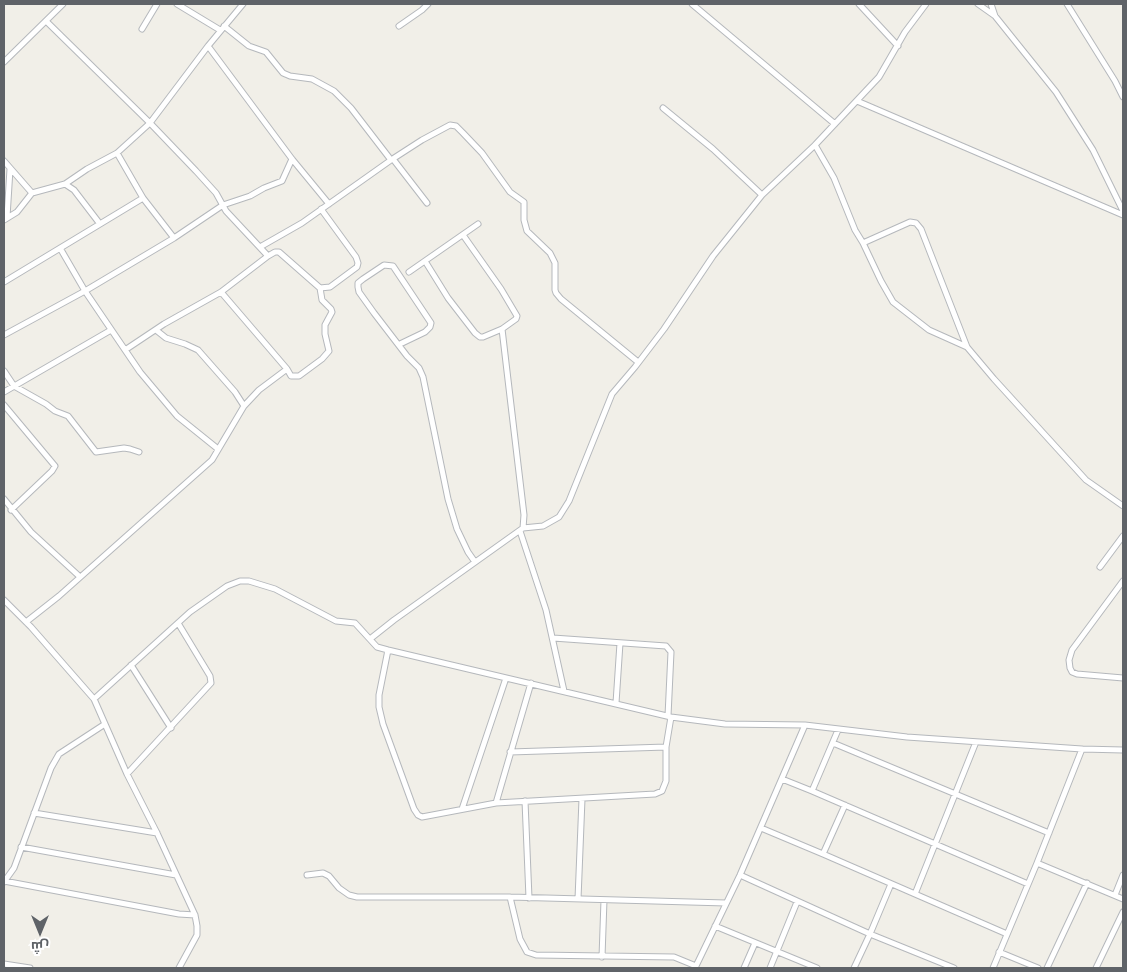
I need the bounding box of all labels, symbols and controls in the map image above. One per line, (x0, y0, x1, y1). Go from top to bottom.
north arrow (15, 907, 65, 957)
text: ش (31, 939, 49, 956)

